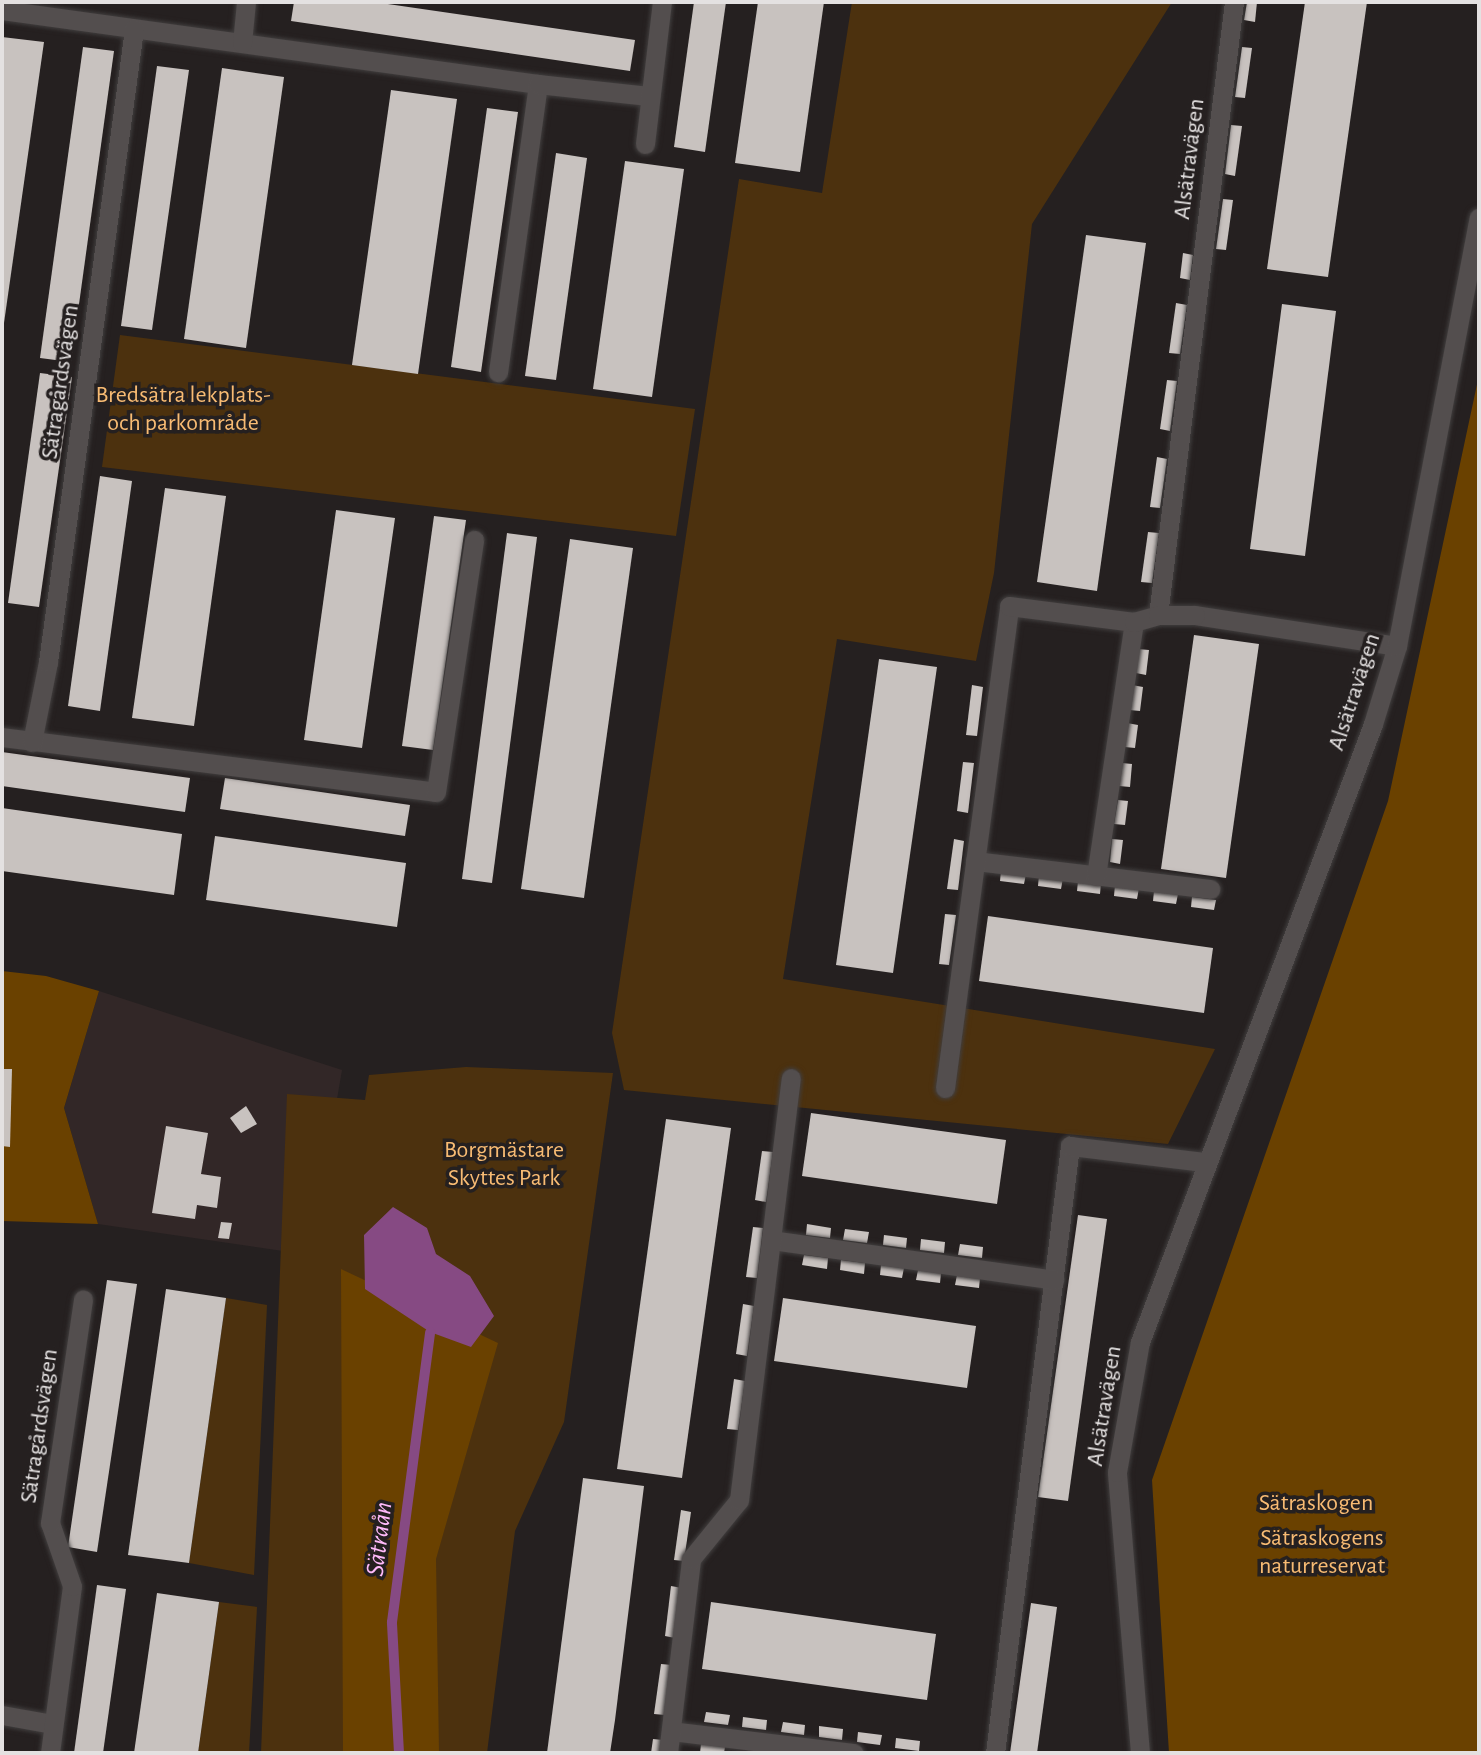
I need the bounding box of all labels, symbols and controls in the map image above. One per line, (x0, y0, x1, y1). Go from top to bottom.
street label: Alsätravägen (1168, 97, 1212, 221)
street label: Sätragårdsvägen (36, 303, 86, 461)
park label: Bredsätra lekplats- och parkområde (95, 382, 271, 438)
street label: Alsätravägen (1323, 630, 1387, 754)
park label: Borgmästare Skyttes Park (444, 1137, 564, 1193)
street label: Alsätravägen (1081, 1344, 1129, 1468)
street label: Sätragårdsvägen (15, 1347, 65, 1505)
park label: Sätraskogen (1259, 1490, 1373, 1518)
water label: Sätraån (360, 1500, 400, 1578)
park label: Sätraskogens naturreservat (1259, 1525, 1385, 1581)

